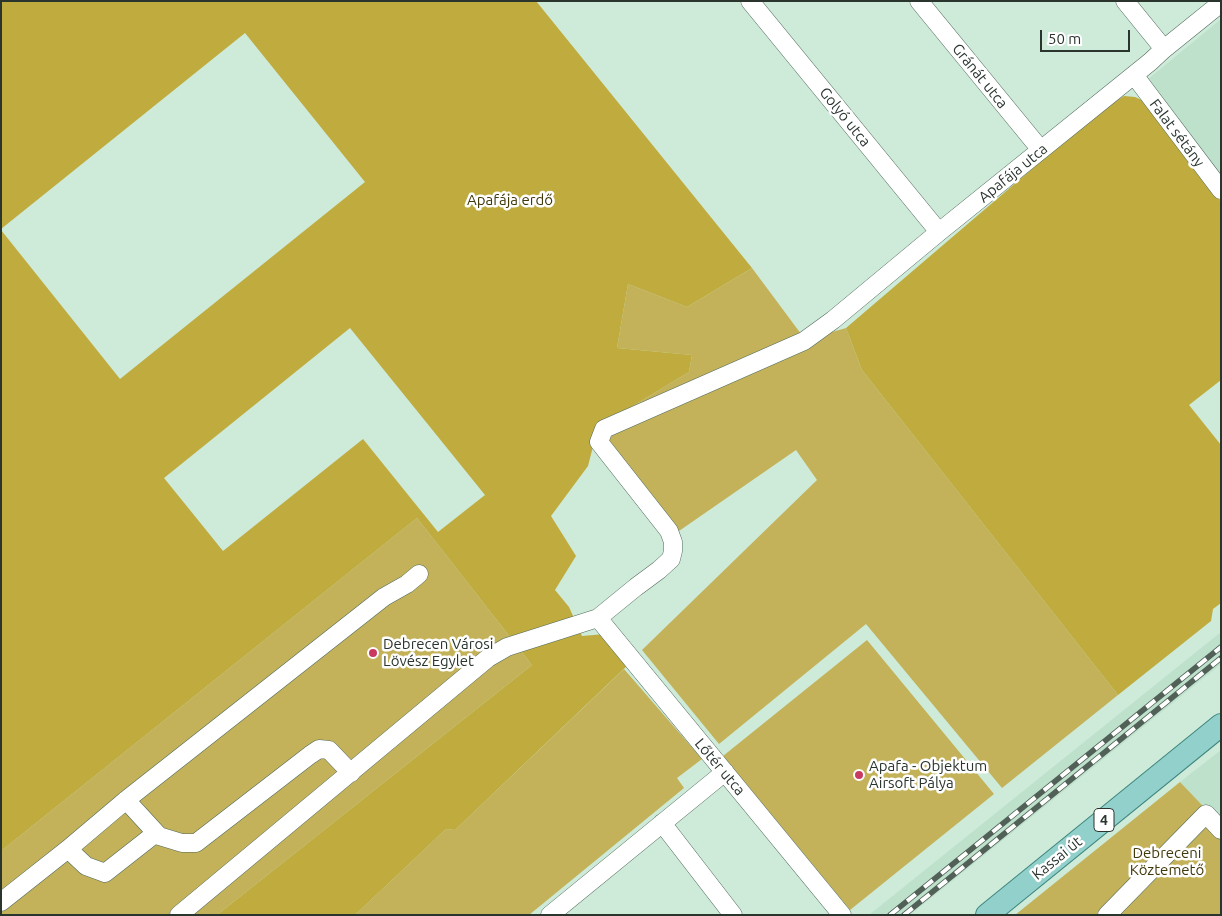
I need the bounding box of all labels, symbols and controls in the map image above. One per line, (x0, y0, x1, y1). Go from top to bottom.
scale bar (1042, 20, 1132, 52)
text: 50 m (1048, 30, 1081, 47)
street label: Gránát utca (948, 40, 1012, 112)
street label: Golyó utca (816, 84, 874, 150)
street label: Falat sétány (1146, 96, 1208, 170)
street label: Apafája utca (975, 140, 1051, 206)
park label: Apafája erdő (467, 191, 553, 209)
place label: Debrecen Városi Lövész Egylet (383, 635, 493, 670)
marker: Debrecen Városi Lövész Egylet (367, 647, 379, 659)
street label: Lőtér utca (691, 735, 749, 799)
place label: Apafa - Objektum Airsoft Pálya (869, 757, 987, 792)
marker: Apafa - Objektum Airsoft Pálya (853, 769, 865, 781)
road number: 4 (1094, 808, 1114, 832)
street label: Kassai út (1028, 832, 1086, 884)
park label: Debreceni Köztemető (1130, 844, 1204, 879)

